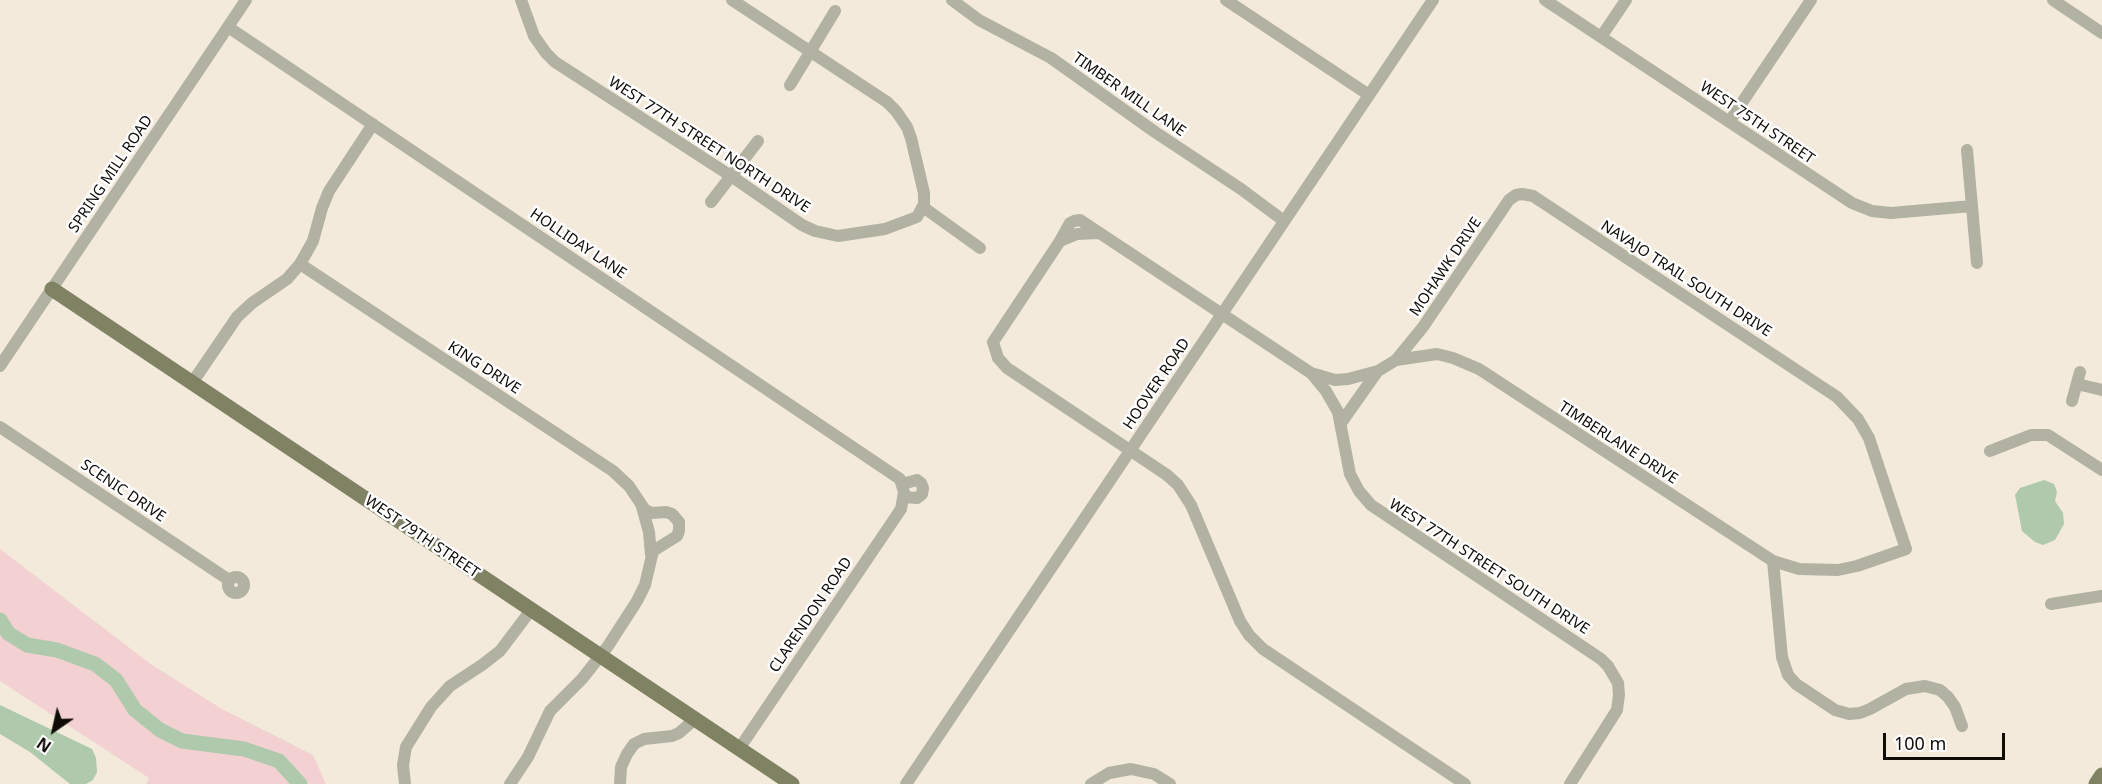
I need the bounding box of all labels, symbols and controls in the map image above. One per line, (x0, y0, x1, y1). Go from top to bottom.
street label: TIMBER MILL LANE (1069, 49, 1189, 141)
street label: WEST 77TH STREET NORTH DRIVE (605, 73, 813, 217)
street label: WEST 75TH STREET (1696, 78, 1818, 168)
street label: SPRING MILL ROAD (65, 112, 157, 236)
street label: HOLLIDAY LANE (526, 205, 630, 283)
street label: MOHAWK DRIVE (1406, 214, 1486, 320)
street label: NAVAJO TRAIL SOUTH DRIVE (1597, 217, 1775, 341)
street label: HOOVER ROAD (1120, 335, 1194, 433)
street label: KING DRIVE (444, 338, 524, 398)
street label: TIMBERLANE DRIVE (1555, 398, 1681, 488)
street label: SCENIC DRIVE (77, 456, 169, 526)
street label: WEST 79TH STREET (361, 492, 483, 582)
street label: WEST 77TH STREET SOUTH DRIVE (1386, 495, 1592, 639)
street label: CLARENDON ROAD (766, 554, 856, 676)
north arrow (24, 700, 84, 760)
scale bar (1886, 721, 2008, 759)
text: 100 m (1894, 731, 1946, 755)
text: N (32, 732, 55, 758)

